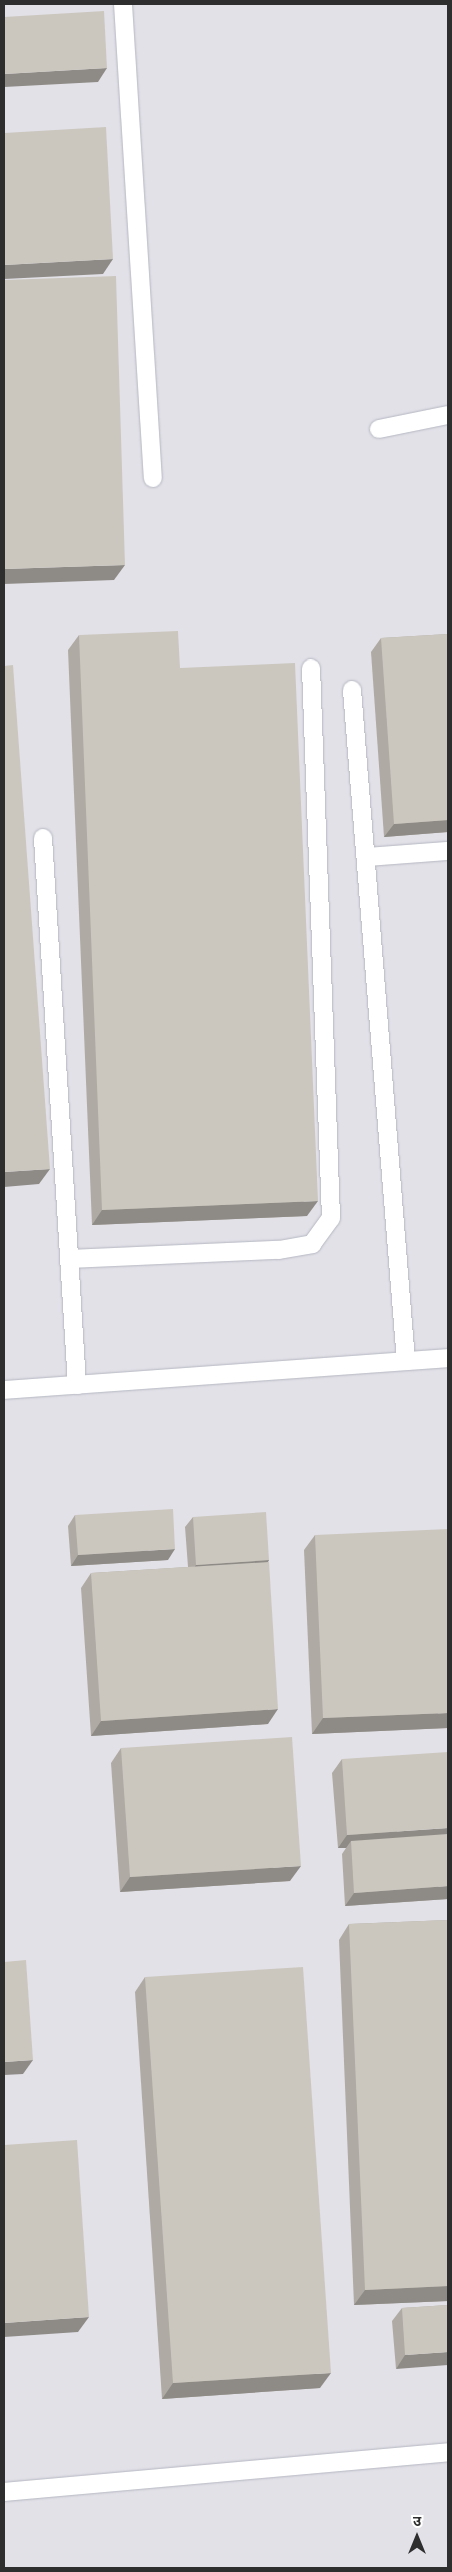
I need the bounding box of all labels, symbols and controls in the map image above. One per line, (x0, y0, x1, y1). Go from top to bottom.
north arrow (392, 2512, 442, 2562)
text: उ (413, 2513, 421, 2530)

